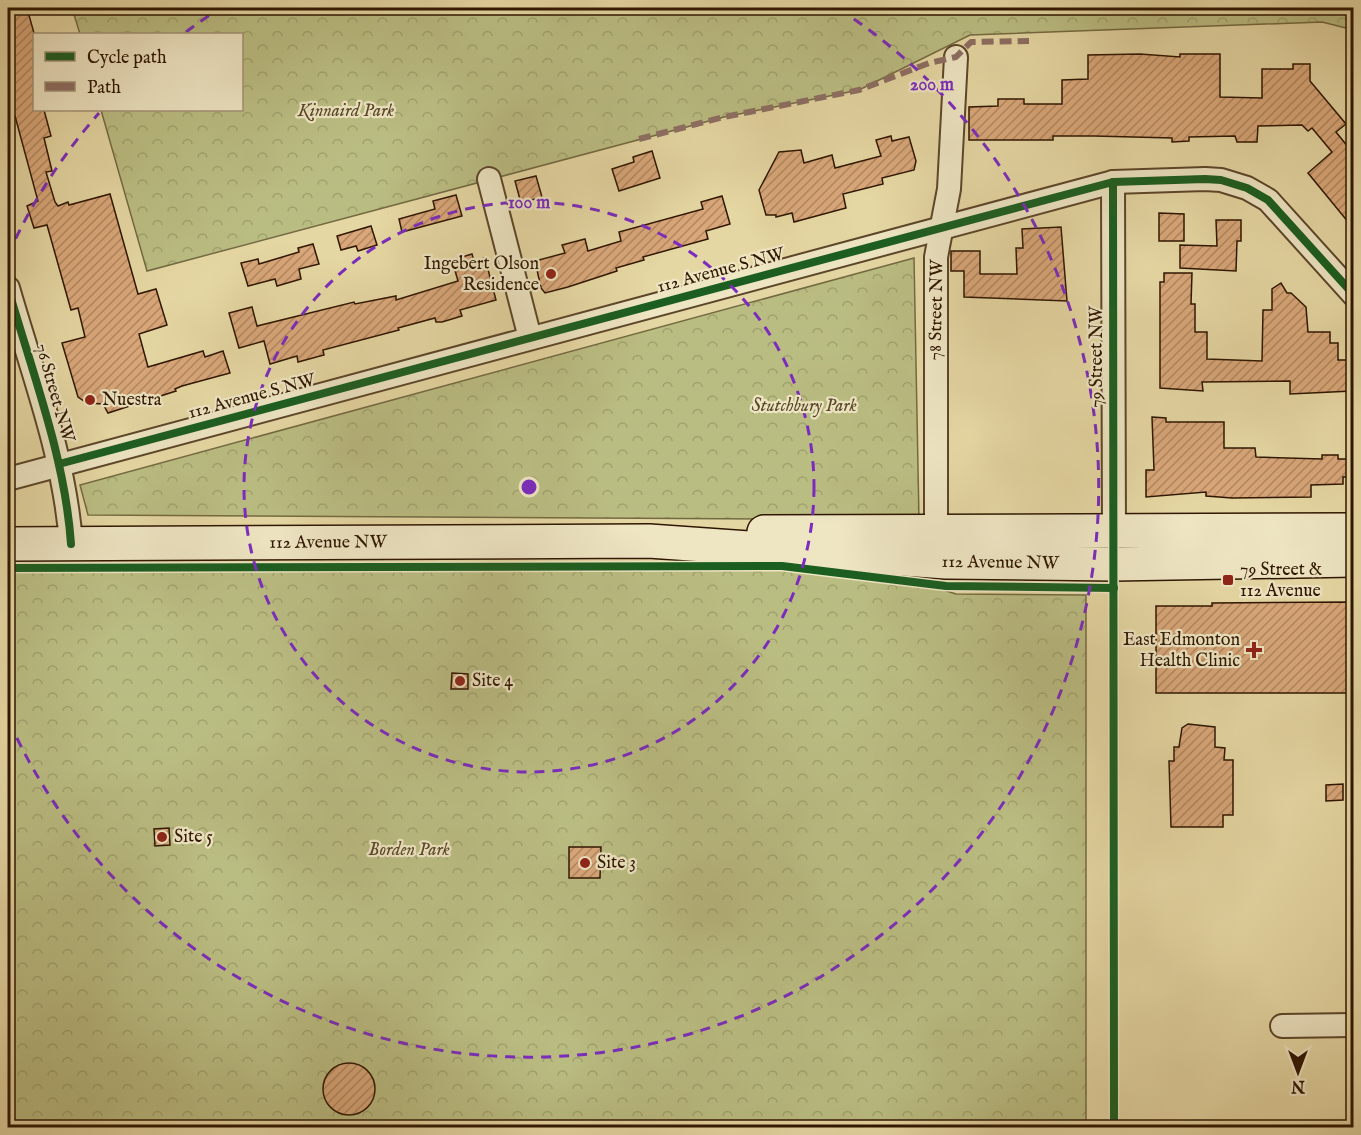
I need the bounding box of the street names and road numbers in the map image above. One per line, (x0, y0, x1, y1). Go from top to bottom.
street label: 112 Avenue S NW (655, 243, 788, 299)
street label: 78 Street NW (925, 259, 949, 361)
street label: 79 Street NW (1086, 305, 1109, 408)
street label: 76 Street NW (29, 341, 79, 446)
street label: 112 Avenue S NW (186, 369, 319, 425)
street label: 112 Avenue NW (269, 531, 388, 554)
street label: 112 Avenue NW (941, 550, 1060, 575)

